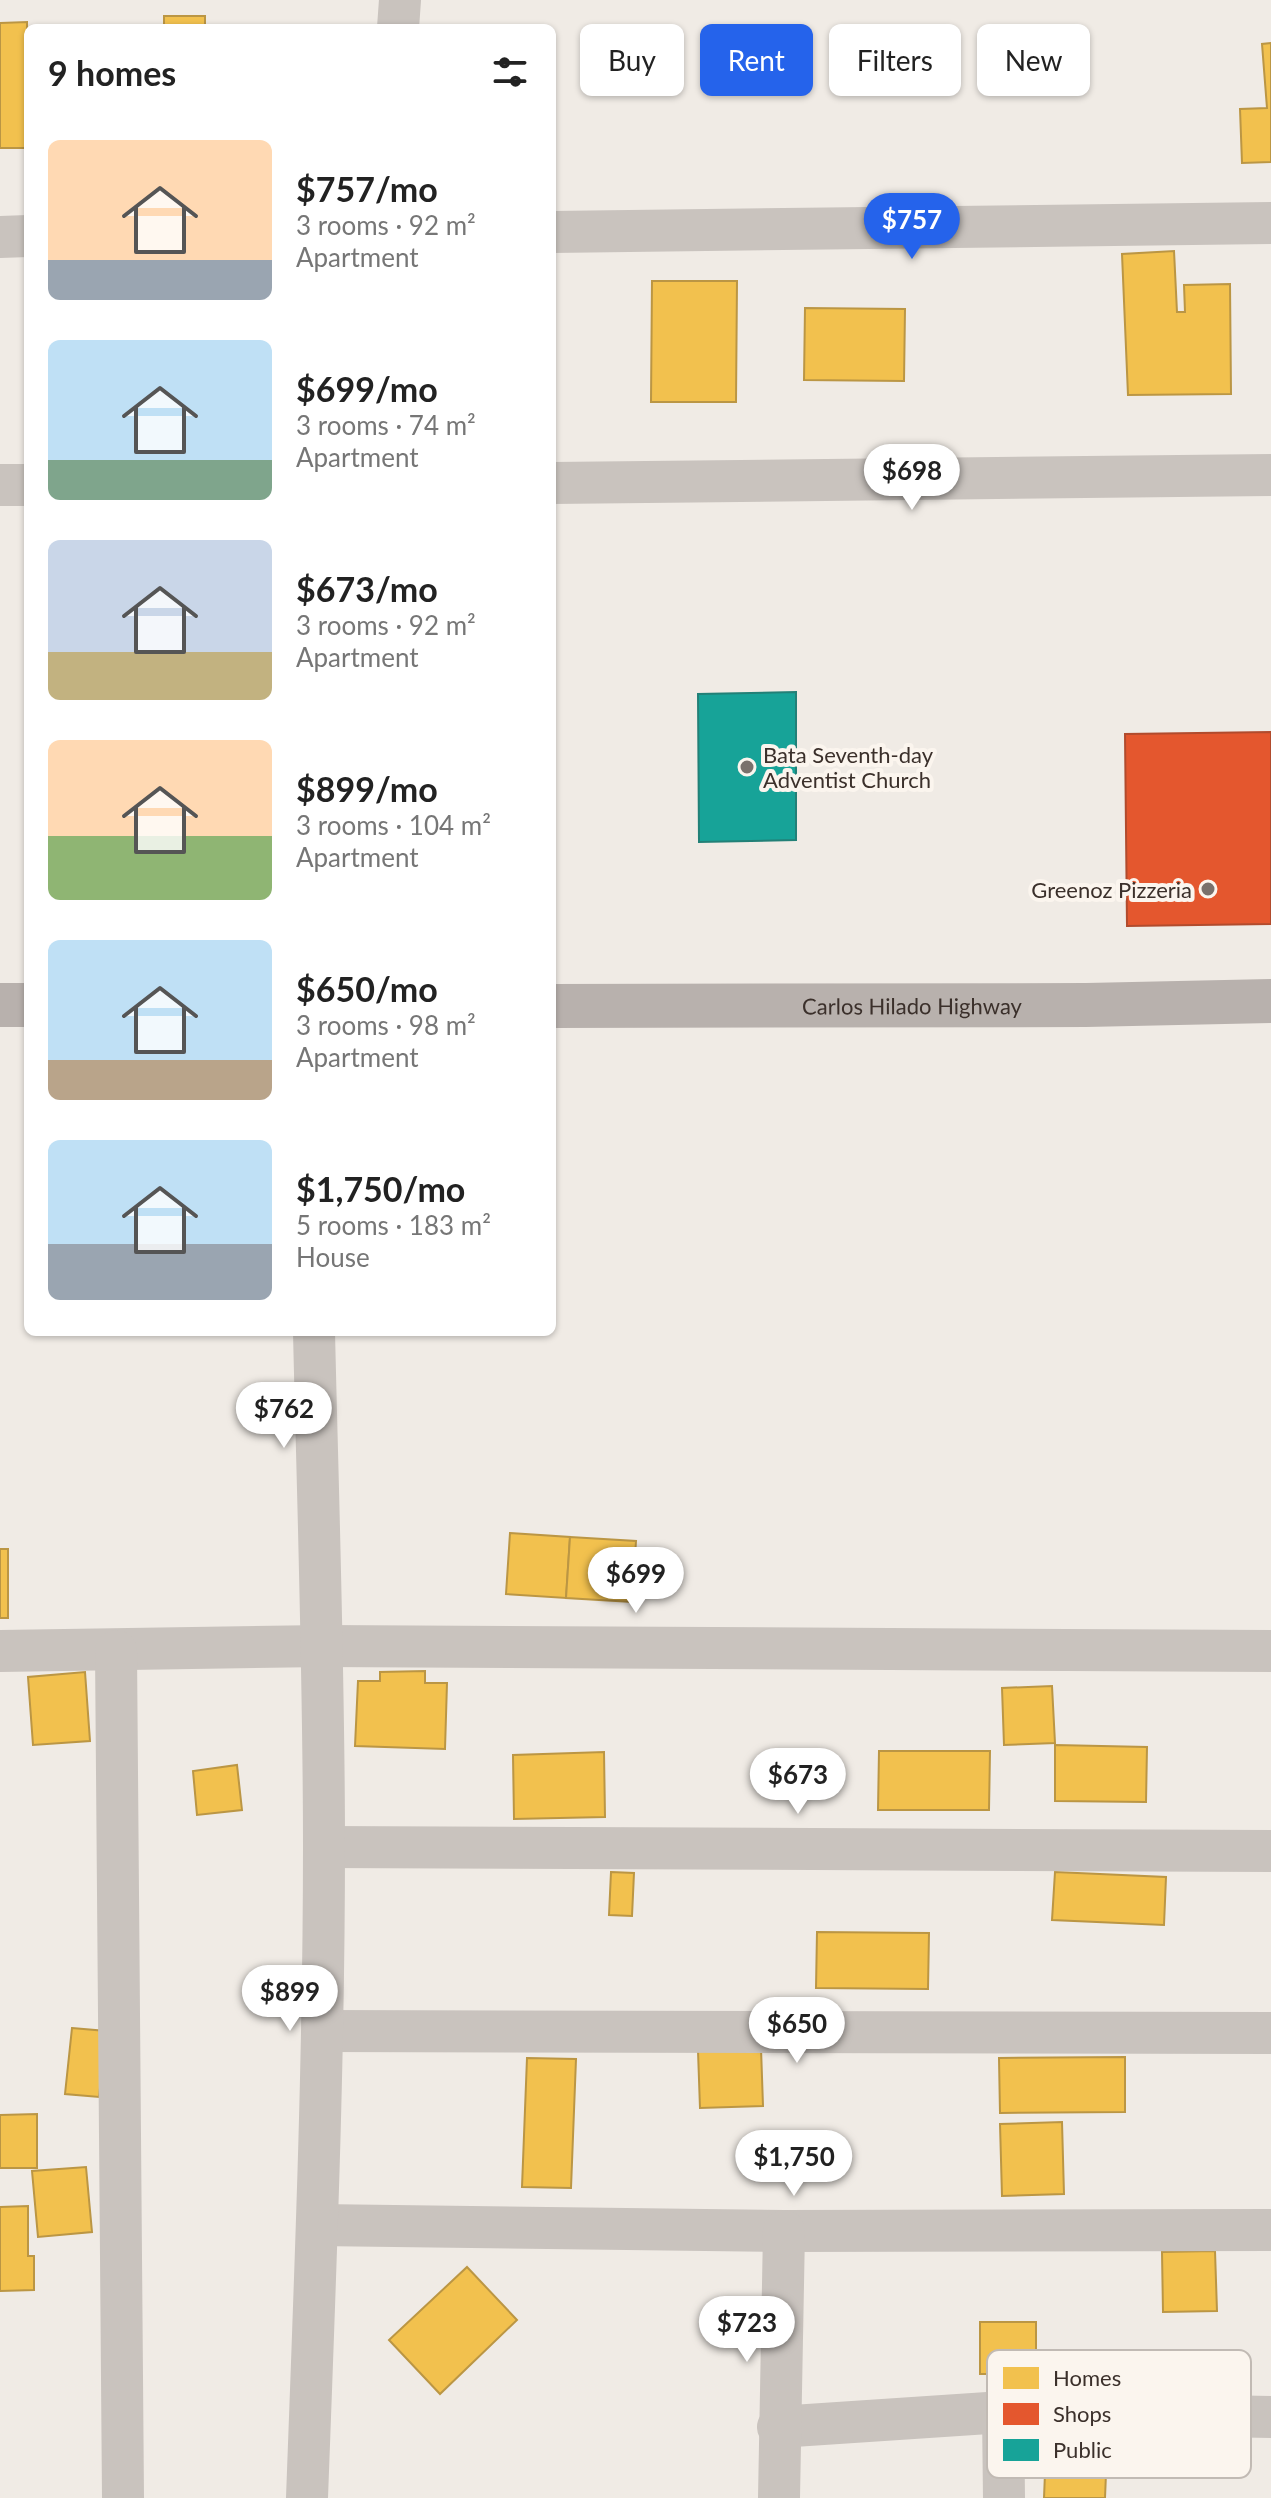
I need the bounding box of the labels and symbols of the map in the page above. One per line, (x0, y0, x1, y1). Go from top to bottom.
pin: $757 (865, 193, 959, 261)
pin: $698 (865, 444, 959, 512)
place label: Bata Seventh-day Adventist Church (763, 741, 934, 793)
marker: Bata Seventh-day Adventist Church (738, 758, 756, 776)
place label: Greenoz Pizzeria (1031, 876, 1192, 903)
marker: Greenoz Pizzeria (1199, 880, 1217, 898)
street label: Carlos Hilado Highway (802, 992, 1023, 1019)
pin: $762 (237, 1382, 331, 1450)
pin: $699 (589, 1547, 683, 1615)
pin: $673 (751, 1748, 845, 1816)
pin: $899 (243, 1965, 337, 2033)
pin: $650 (750, 1997, 844, 2065)
pin: $1,750 (729, 2130, 859, 2198)
pin: $723 (700, 2296, 794, 2364)
legend (987, 2350, 1251, 2478)
text: Homes (1053, 2364, 1121, 2391)
text: Shops (1053, 2400, 1111, 2427)
text: Public (1053, 2436, 1112, 2463)

